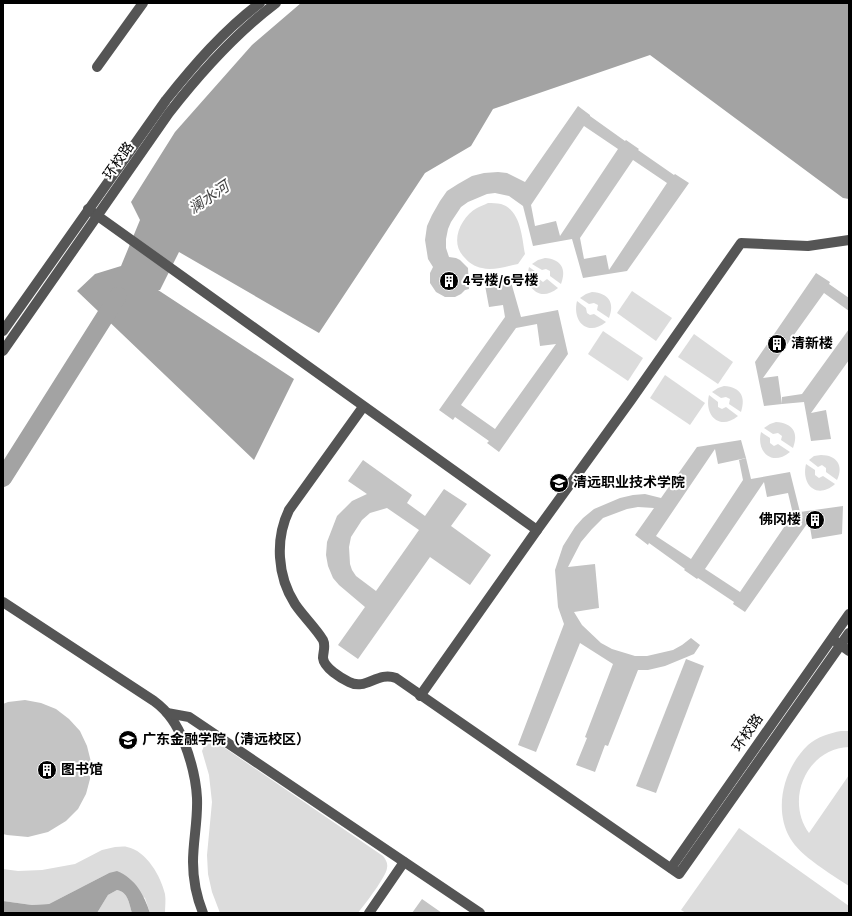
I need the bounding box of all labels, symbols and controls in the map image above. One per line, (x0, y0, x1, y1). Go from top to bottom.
street label: 环校路 (99, 138, 139, 184)
water label: 澜水河 (184, 175, 236, 219)
building icon: 4号楼/6号楼 (438, 270, 460, 292)
place label: 4号楼/6号楼 (463, 271, 539, 291)
building icon: 清新楼 (766, 333, 788, 355)
place label: 清新楼 (791, 334, 833, 354)
school or university icon: 清远职业技术学院 (548, 472, 570, 494)
place label: 清远职业技术学院 (573, 473, 685, 493)
building icon: 佛冈楼 (804, 509, 826, 531)
place label: 佛冈楼 (759, 510, 801, 530)
street label: 环校路 (728, 710, 768, 756)
school or university icon: 广东金融学院（清远校区） (117, 729, 139, 751)
place label: 广东金融学院（清远校区） (142, 730, 310, 750)
building icon: 图书馆 (36, 759, 58, 781)
place label: 图书馆 (61, 760, 103, 780)

